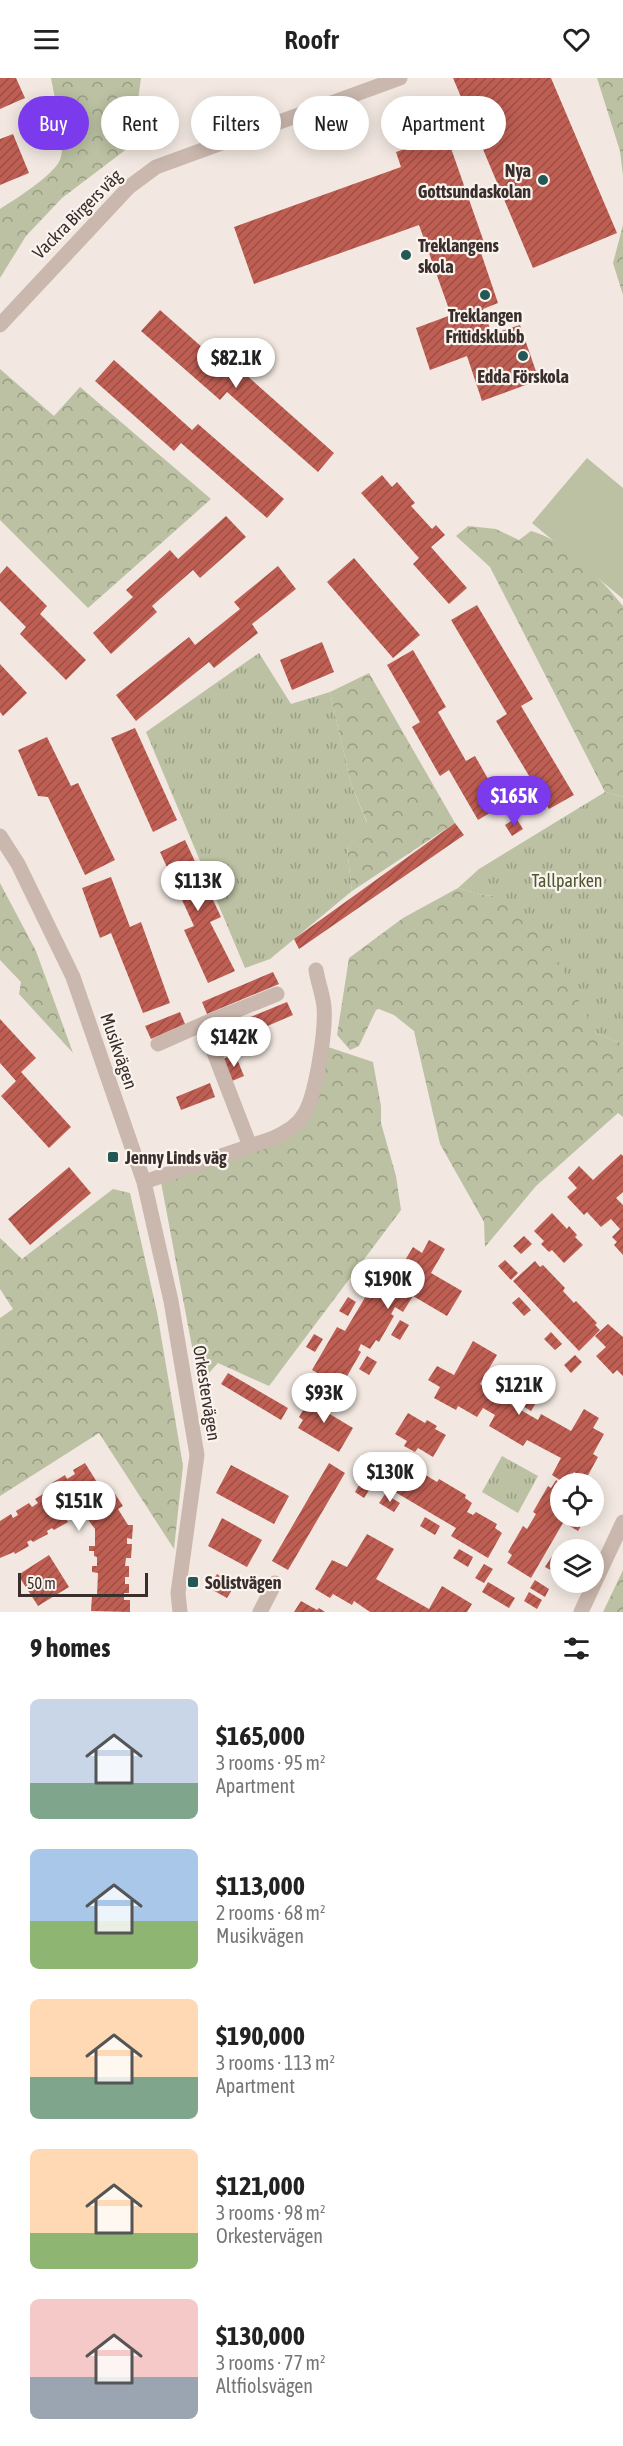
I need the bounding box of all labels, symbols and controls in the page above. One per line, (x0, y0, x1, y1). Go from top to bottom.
icon: menu (30, 23, 63, 56)
icon: heart (560, 23, 593, 56)
text: Roofr (284, 24, 339, 55)
chip: Buy (18, 96, 89, 150)
chip: Rent (101, 96, 179, 150)
chip: Filters (191, 96, 281, 150)
chip: New (293, 96, 369, 150)
chip: Apartment (381, 96, 506, 150)
place label: Nya Gottsundaskolan (418, 160, 531, 202)
street label: Vackra Birgers väg (28, 165, 126, 263)
marker: Nya Gottsundaskolan (536, 173, 550, 187)
place label: Treklangens skola (418, 235, 499, 277)
marker: Treklangens skola (399, 248, 413, 262)
marker: Treklangen Fritidsklubb (478, 288, 492, 302)
place label: Treklangen Fritidsklubb (445, 305, 525, 347)
pin: $82.1K (187, 338, 285, 389)
text: $82.1K (211, 346, 261, 369)
marker: Edda Förskola (516, 349, 530, 363)
place label: Edda Förskola (477, 366, 569, 387)
pin: $165K (472, 776, 556, 827)
text: $165K (491, 784, 537, 807)
pin: $113K (156, 861, 240, 912)
text: $113K (175, 869, 221, 892)
park label: Tallparken (531, 870, 603, 891)
street label: Musikvägen (96, 1010, 142, 1092)
pin: $142K (192, 1017, 276, 1068)
text: $142K (211, 1025, 257, 1048)
place label: Jenny Linds väg (124, 1147, 227, 1168)
marker: Jenny Linds väg (106, 1150, 120, 1164)
pin: $190K (346, 1259, 430, 1310)
text: $190K (365, 1267, 411, 1290)
street label: Orkestervägen (189, 1344, 225, 1442)
pin: $121K (477, 1365, 561, 1416)
pin: $93K (288, 1373, 360, 1424)
text: $121K (496, 1373, 542, 1396)
text: $93K (306, 1381, 343, 1404)
pin: $130K (348, 1452, 432, 1503)
text: $130K (367, 1460, 413, 1483)
map controls (550, 1473, 604, 1593)
button: locate (550, 1473, 604, 1527)
pin: $151K (37, 1481, 121, 1532)
text: $151K (56, 1489, 102, 1512)
button: layers (550, 1539, 604, 1593)
scale bar (18, 1570, 148, 1598)
place label: Solistvägen (205, 1572, 282, 1593)
text: 50 m (27, 1574, 56, 1592)
marker: Solistvägen (186, 1575, 200, 1589)
icon: filters (560, 1632, 593, 1665)
text: 9 homes (30, 1633, 110, 1663)
text: $165,000 (216, 1721, 305, 1751)
icon: home (78, 1723, 150, 1795)
text: 3 rooms · 95 m² (216, 1751, 326, 1774)
text: Apartment (216, 1774, 295, 1797)
text: $113,000 (216, 1871, 305, 1901)
icon: home (78, 1873, 150, 1945)
text: 2 rooms · 68 m² (216, 1901, 326, 1924)
text: Musikvägen (216, 1924, 304, 1947)
text: $190,000 (216, 2021, 305, 2051)
icon: home (78, 2023, 150, 2095)
text: 3 rooms · 113 m² (216, 2051, 335, 2074)
text: Apartment (216, 2074, 295, 2097)
text: $121,000 (216, 2171, 305, 2201)
icon: home (78, 2173, 150, 2245)
text: 3 rooms · 98 m² (216, 2201, 326, 2224)
text: Orkestervägen (216, 2224, 323, 2247)
text: $130,000 (216, 2321, 305, 2351)
icon: home (78, 2323, 150, 2395)
text: 3 rooms · 77 m² (216, 2351, 326, 2374)
text: Altfiolsvägen (216, 2374, 313, 2397)

